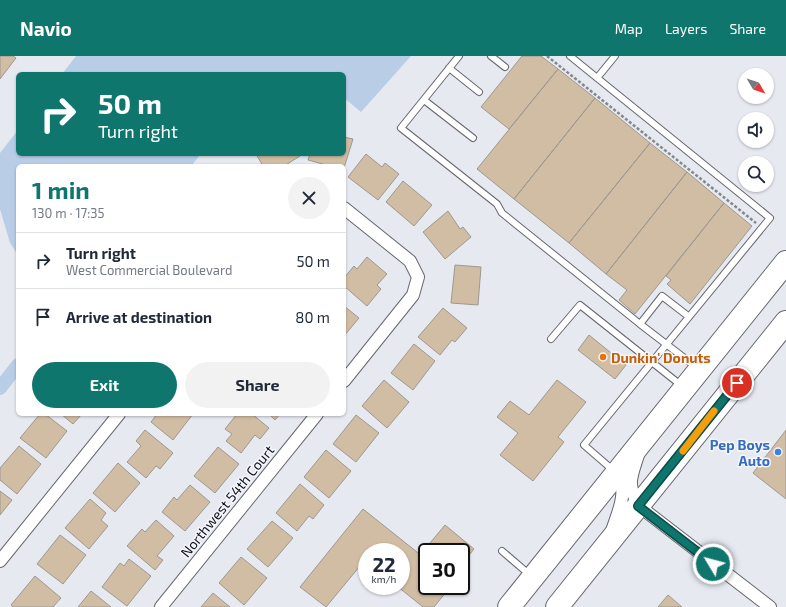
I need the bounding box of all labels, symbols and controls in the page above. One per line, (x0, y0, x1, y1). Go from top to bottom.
text: Navio (20, 17, 72, 40)
text: Map (615, 20, 643, 37)
text: Layers (665, 20, 707, 37)
text: Share (729, 20, 766, 37)
north arrow (738, 68, 774, 104)
map controls (738, 68, 774, 192)
text: 50 m (98, 86, 162, 120)
icon: right (32, 88, 84, 140)
button: sound (738, 112, 774, 148)
text: Turn right (98, 120, 178, 142)
button: search (738, 156, 774, 192)
text: 1 min (32, 175, 90, 204)
button: close (288, 177, 330, 219)
text: 130 m · 17:35 (32, 205, 105, 221)
text: Turn right (66, 244, 136, 262)
icon: right (32, 250, 54, 272)
text: 50 m (296, 252, 330, 270)
text: West Commercial Boulevard (66, 262, 232, 278)
icon: arrive (32, 306, 54, 328)
text: Arrive at destination (66, 308, 212, 326)
text: 80 m (295, 308, 330, 326)
place label: Dunkin' Donuts (611, 349, 711, 366)
marker: Dunkin' Donuts (598, 352, 608, 362)
button: Exit (32, 362, 177, 408)
button: Share (185, 362, 330, 408)
pin (720, 366, 754, 400)
icon: arrive (726, 372, 748, 394)
place label: Pep Boys Auto (710, 436, 770, 469)
street label: Northwest 54th Court (177, 442, 277, 560)
marker: Pep Boys Auto (773, 447, 783, 457)
speed limit sign: 30 (418, 543, 470, 595)
position arrow (692, 543, 734, 585)
text: 22 (372, 552, 396, 576)
text: km/h (372, 573, 396, 585)

